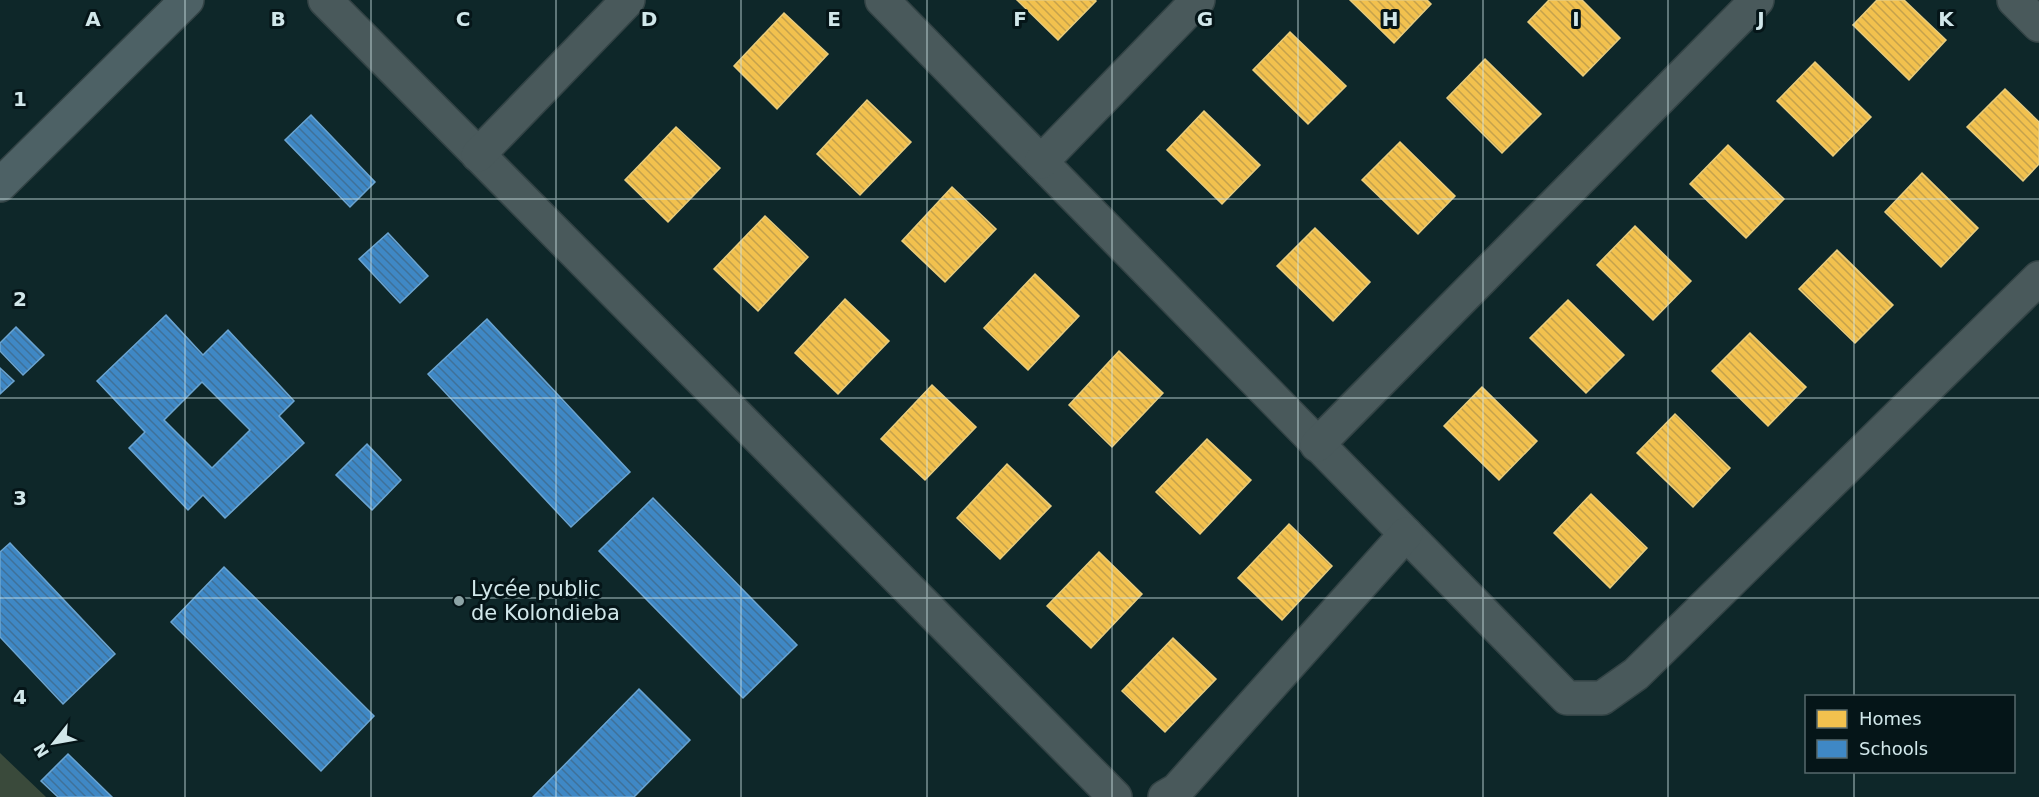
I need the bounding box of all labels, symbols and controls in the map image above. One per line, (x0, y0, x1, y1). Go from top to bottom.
text: A (85, 7, 101, 31)
text: B (270, 7, 286, 31)
text: C (456, 7, 470, 31)
text: D (641, 7, 657, 31)
text: E (827, 7, 841, 31)
text: F (1013, 7, 1027, 31)
text: G (1197, 7, 1213, 31)
text: H (1382, 7, 1398, 31)
text: I (1572, 7, 1580, 31)
text: J (1755, 7, 1765, 31)
text: K (1938, 7, 1955, 31)
text: 1 (13, 87, 27, 111)
text: 2 (13, 287, 27, 311)
text: 3 (13, 486, 27, 510)
place label: Lycée public de Kolondieba (471, 577, 620, 625)
marker: Lycée public de Kolondieba (452, 594, 466, 608)
text: 4 (13, 685, 27, 709)
legend (1805, 695, 2015, 773)
text: Homes (1859, 708, 1922, 729)
north arrow (24, 713, 84, 773)
text: Schools (1859, 738, 1928, 759)
text: N (30, 740, 53, 761)

